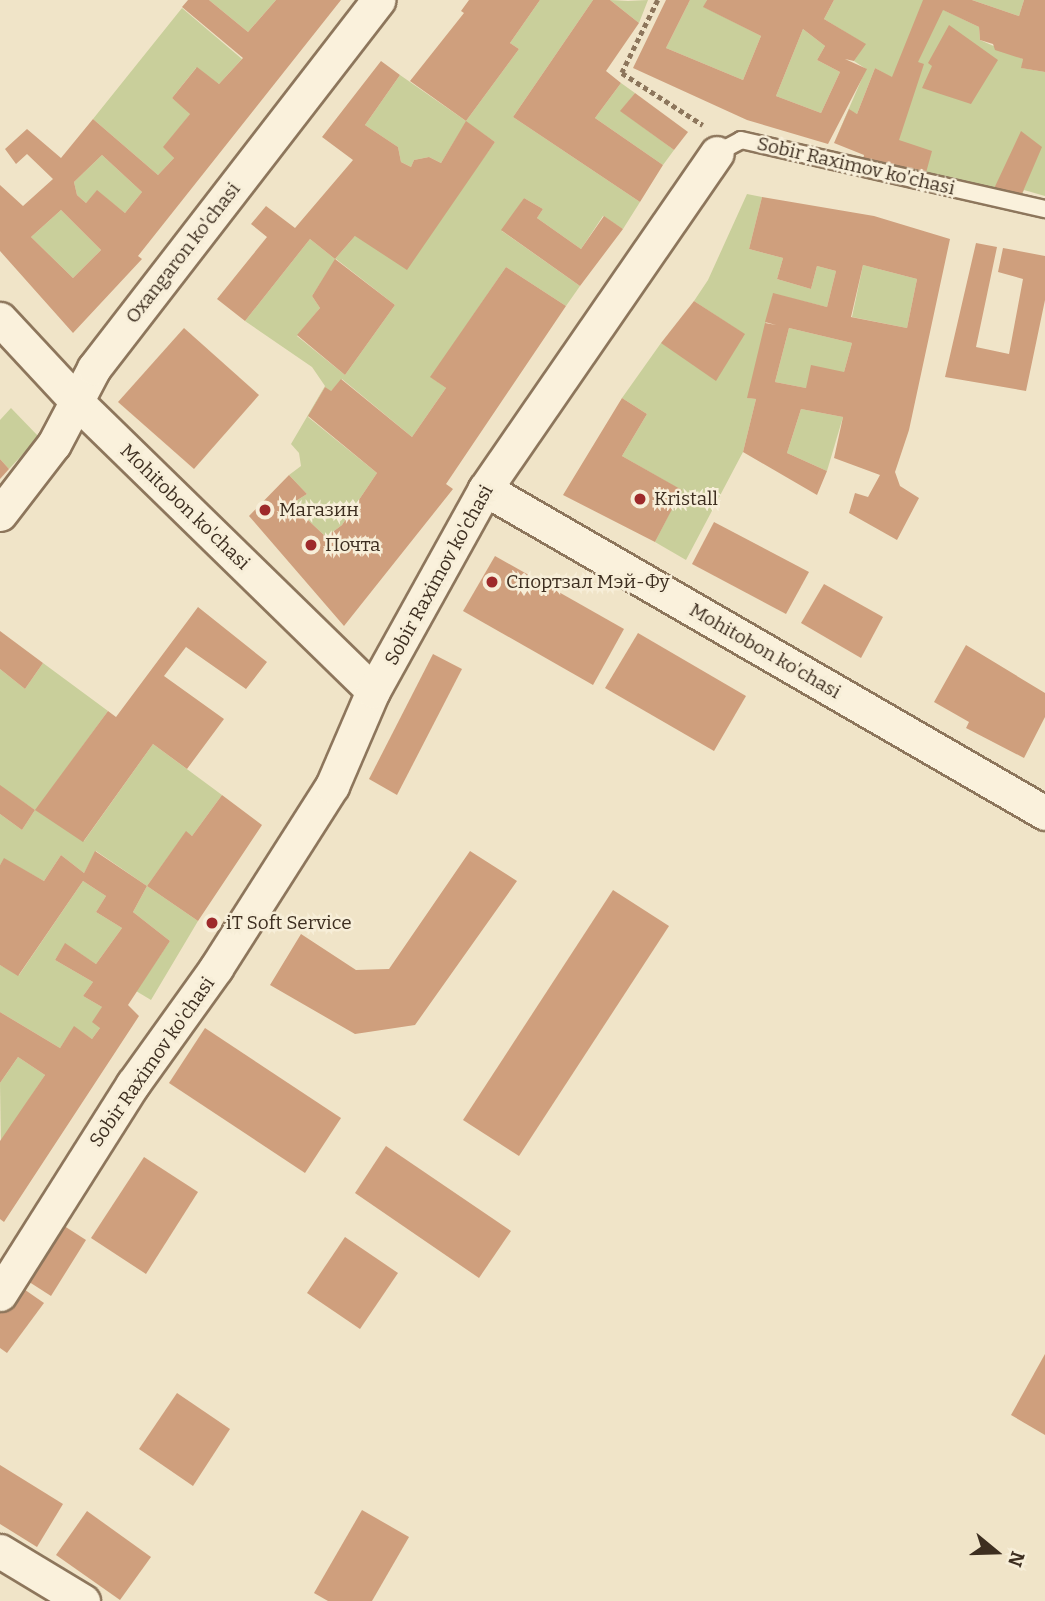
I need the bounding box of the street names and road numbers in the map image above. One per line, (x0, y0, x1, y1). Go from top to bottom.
street label: Sobir Raximov ko'chasi (755, 132, 957, 200)
street label: Oxangaron ko'chasi (121, 178, 245, 328)
street label: Mohitobon ko'chasi (116, 439, 254, 575)
street label: Sobir Raximov ko'chasi (380, 481, 498, 669)
street label: Mohitobon ko'chasi (685, 598, 845, 704)
street label: Sobir Raximov ko'chasi (85, 973, 219, 1151)

